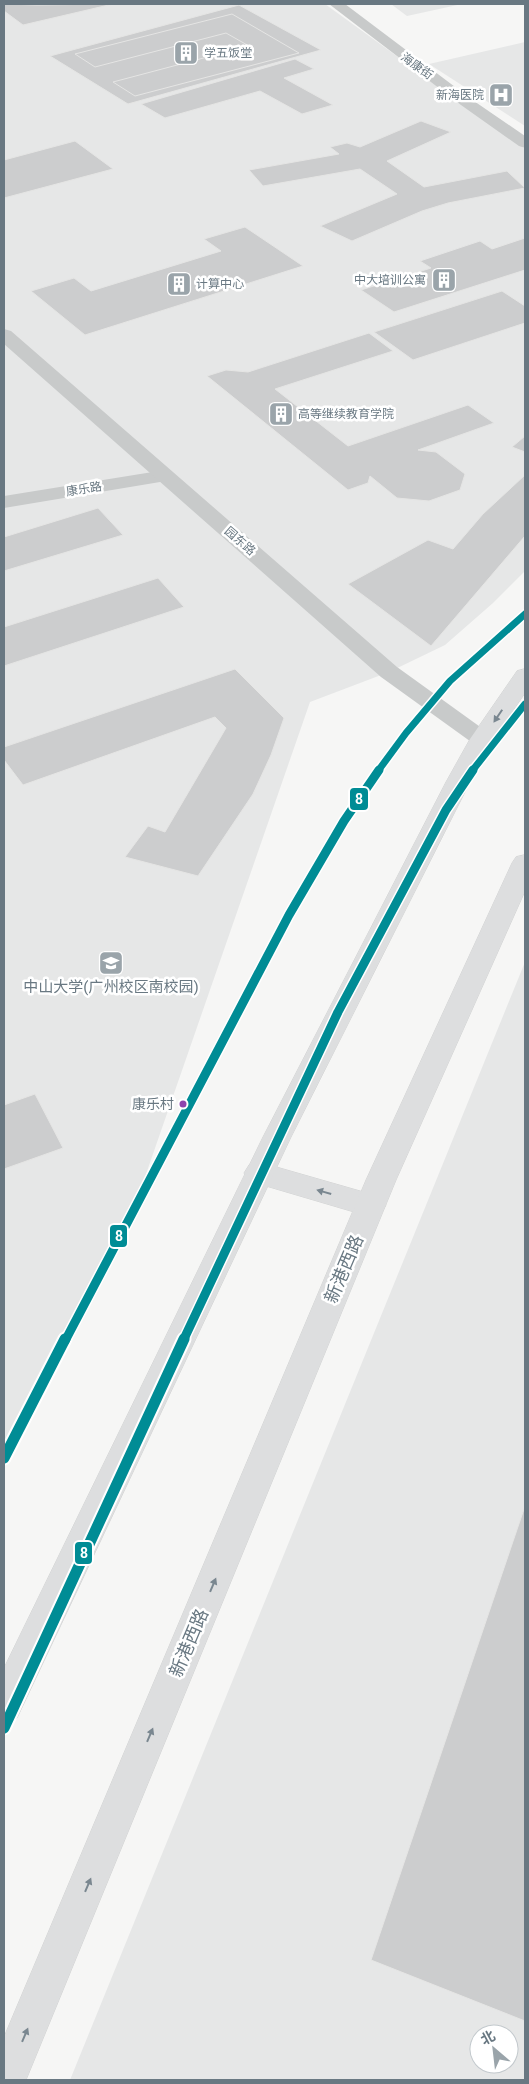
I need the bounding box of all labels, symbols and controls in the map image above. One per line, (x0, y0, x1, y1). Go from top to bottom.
building icon: 学五饭堂 (173, 40, 199, 66)
place label: 学五饭堂 (204, 46, 252, 60)
street label: 海康街 (398, 50, 436, 82)
hospital icon: 新海医院 (488, 82, 514, 108)
place label: 新海医院 (436, 88, 484, 102)
building icon: 中大培训公寓 (431, 267, 457, 293)
building icon: 计算中心 (166, 271, 192, 297)
place label: 中大培训公寓 (354, 273, 426, 287)
place label: 计算中心 (196, 277, 244, 291)
building icon: 高等继续教育学院 (268, 401, 294, 427)
place label: 高等继续教育学院 (298, 407, 394, 421)
street label: 康乐路 (65, 479, 103, 499)
street label: 园东路 (222, 524, 258, 558)
one-way arrow (493, 709, 503, 723)
line badge: 8 (349, 787, 369, 811)
text: 8 (355, 791, 363, 807)
school or university icon: 中山大学(广州校区南校园) (98, 950, 124, 976)
place label: 中山大学(广州校区南校园) (23, 978, 199, 996)
place label: 康乐村 (132, 1096, 174, 1112)
marker: 康乐村 (178, 1099, 188, 1109)
one-way arrow (316, 1188, 331, 1196)
line badge: 8 (109, 1224, 128, 1248)
text: 8 (115, 1228, 123, 1244)
street label: 新港西路 (320, 1232, 367, 1306)
line badge: 8 (74, 1541, 93, 1565)
text: 8 (80, 1545, 88, 1561)
one-way arrow (209, 1578, 217, 1592)
street label: 新港西路 (165, 1606, 212, 1680)
one-way arrow (146, 1727, 154, 1742)
one-way arrow (84, 1878, 92, 1892)
north arrow (469, 2024, 519, 2074)
one-way arrow (21, 2027, 29, 2042)
text: 北 (478, 2027, 498, 2048)

